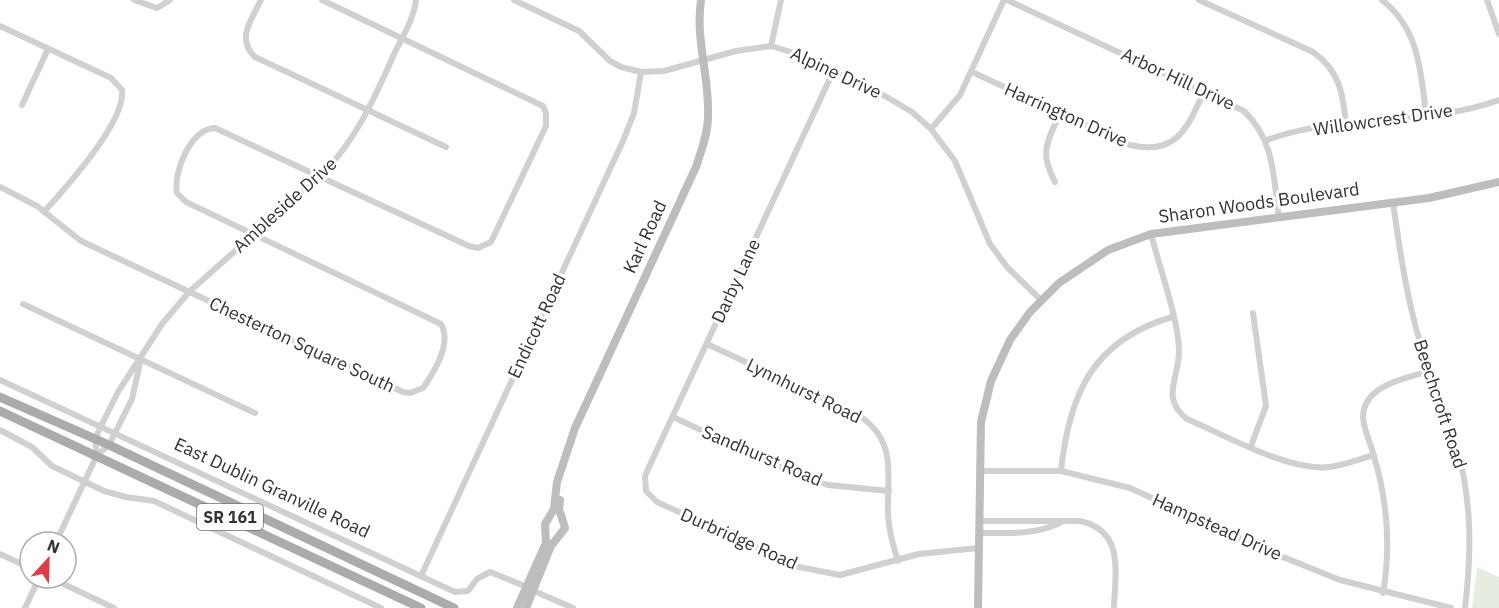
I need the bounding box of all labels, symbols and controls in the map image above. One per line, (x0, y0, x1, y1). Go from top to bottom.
street label: Alpine Drive (787, 42, 885, 104)
street label: Arbor Hill Drive (1118, 42, 1239, 115)
street label: Harrington Drive (1001, 77, 1131, 152)
street label: Willowcrest Drive (1312, 98, 1454, 141)
street label: Ambleside Drive (228, 152, 342, 257)
street label: Sharon Woods Boulevard (1157, 177, 1361, 228)
street label: Karl Road (618, 197, 671, 277)
street label: Darby Lane (706, 235, 765, 327)
street label: Endicott Road (502, 270, 571, 382)
street label: Chesterton Square South (206, 291, 399, 398)
street label: Beechcroft Road (1409, 337, 1472, 471)
street label: Lynnhurst Road (743, 353, 866, 428)
street label: Sandhurst Road (699, 420, 826, 491)
street label: East Dublin Granville Road (171, 432, 374, 543)
street label: Hampstead Drive (1149, 488, 1286, 565)
street label: Durbridge Road (677, 502, 801, 575)
road number: SR 161 (197, 504, 263, 530)
north arrow (18, 530, 78, 590)
text: N (44, 535, 63, 558)

